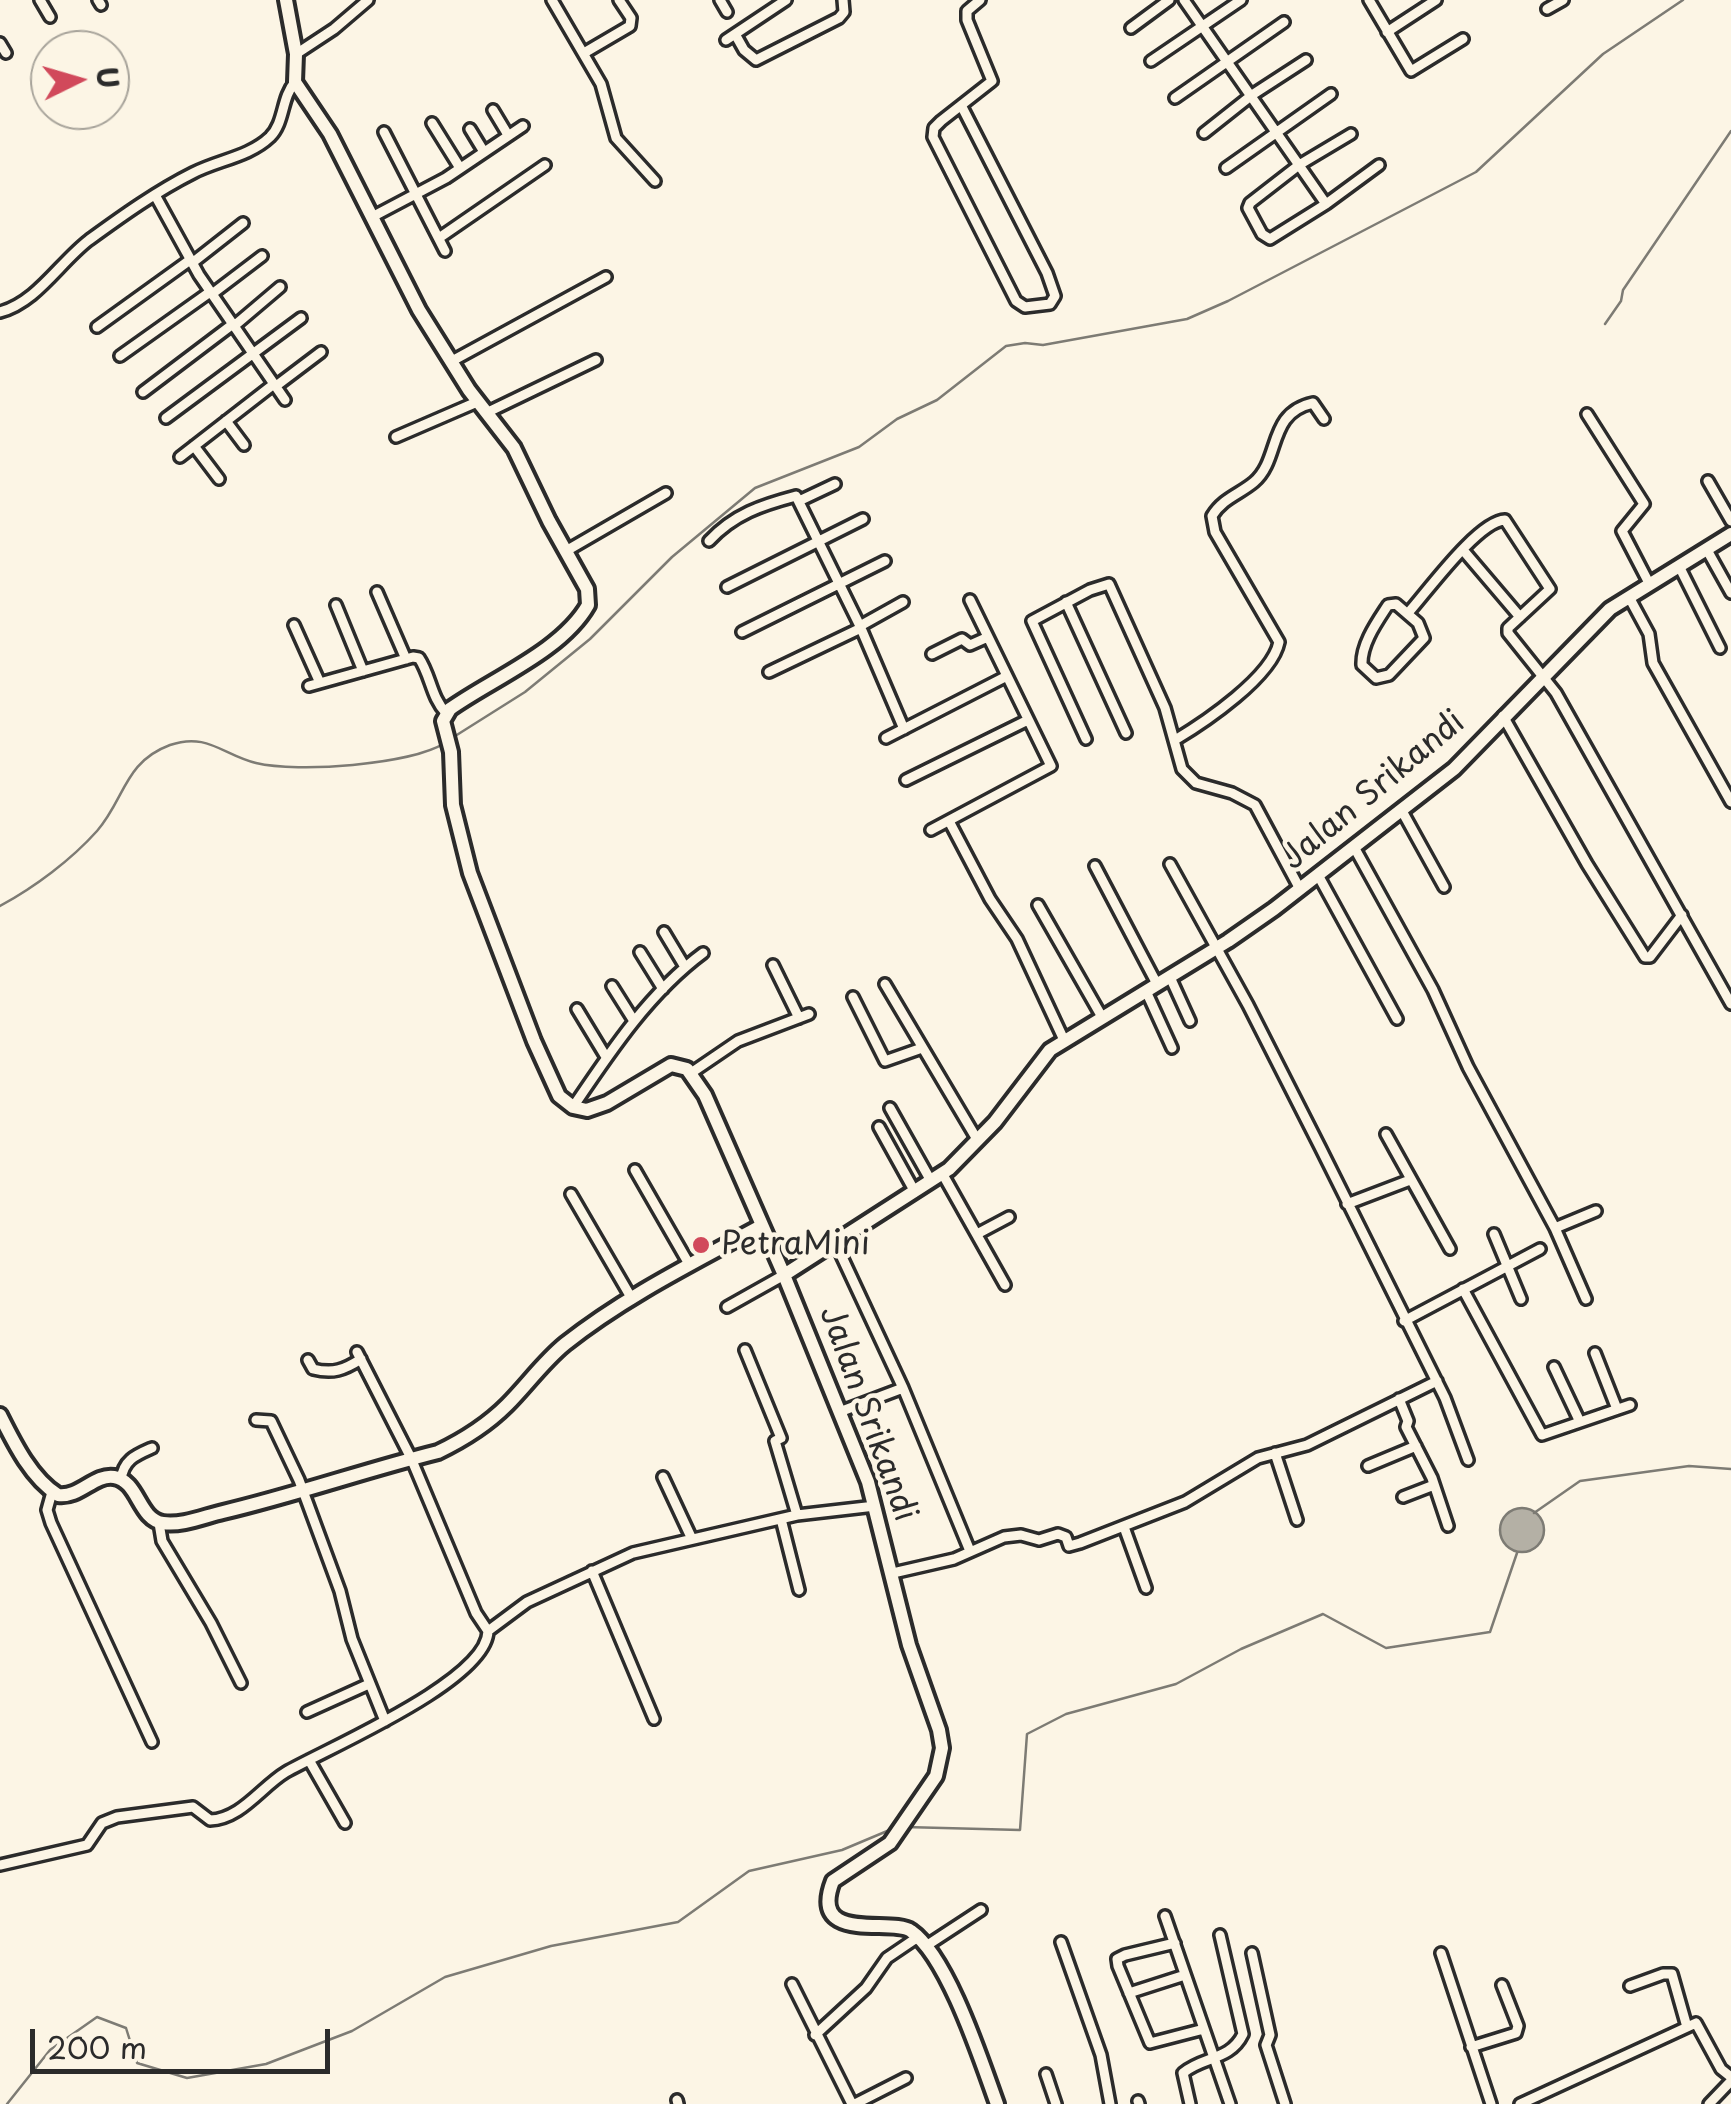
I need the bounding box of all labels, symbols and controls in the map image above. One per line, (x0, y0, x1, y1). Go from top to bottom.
north arrow (30, 30, 130, 130)
text: U (86, 65, 131, 90)
street label: Jalan Srikandi (1275, 704, 1473, 878)
place label: PetraMini (721, 1226, 870, 1264)
marker: PetraMini (690, 1234, 712, 1256)
street label: Jalan Srikandi (810, 1301, 924, 1527)
scale bar (35, 2009, 335, 2071)
text: 200 m (47, 2024, 147, 2069)

